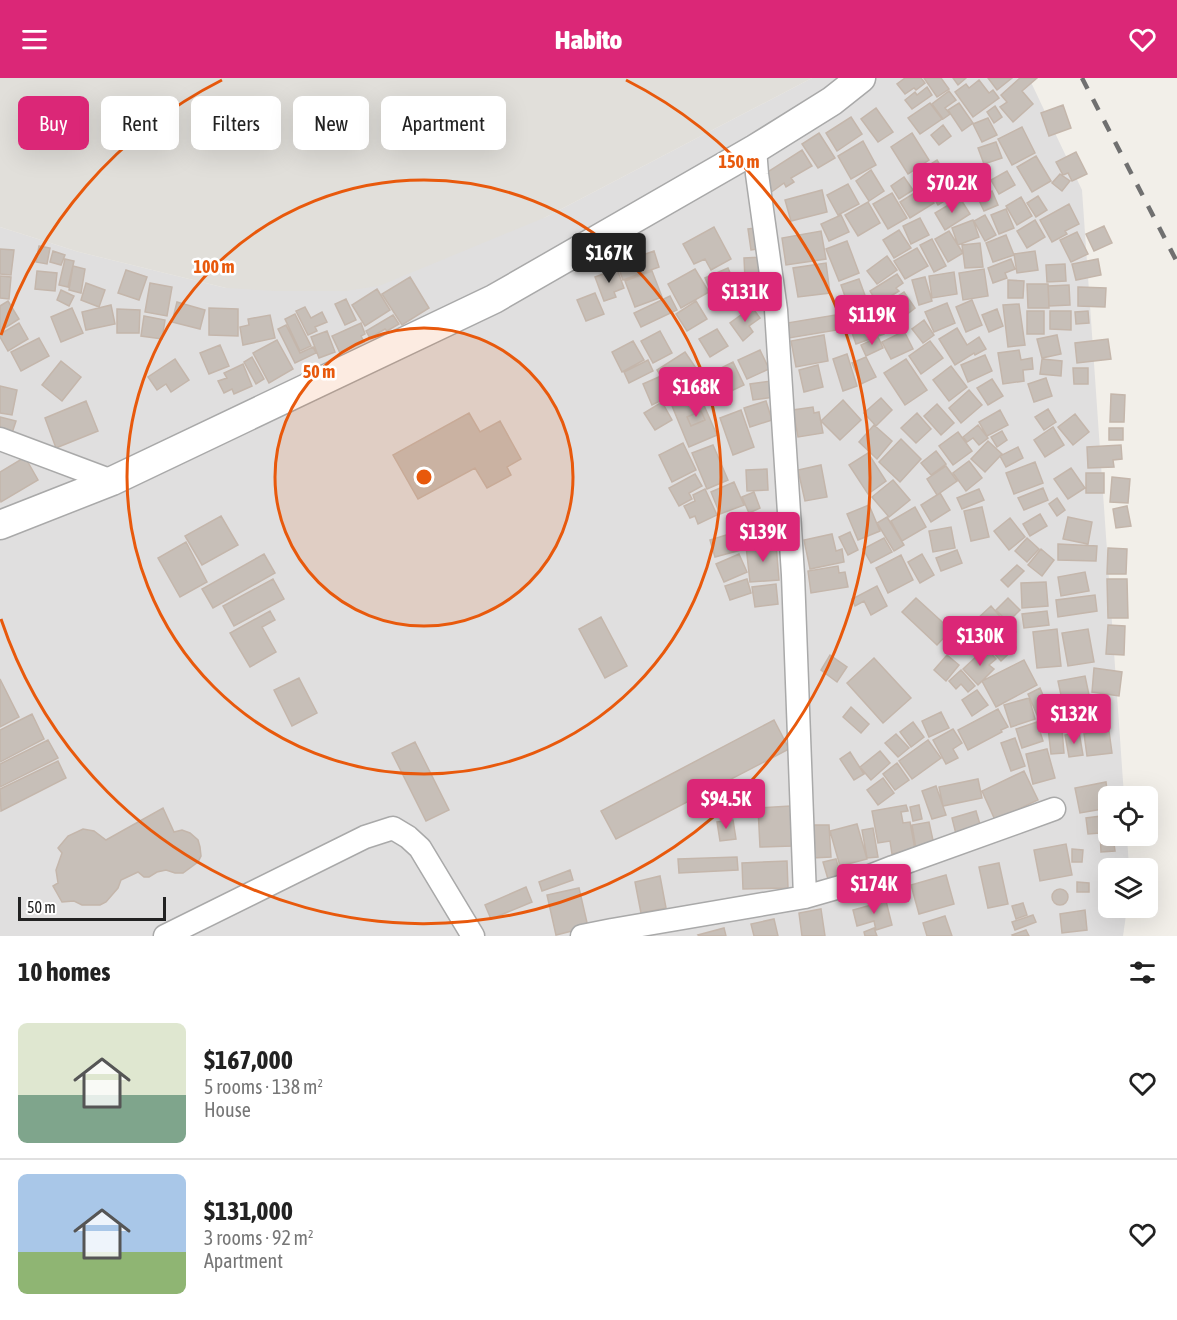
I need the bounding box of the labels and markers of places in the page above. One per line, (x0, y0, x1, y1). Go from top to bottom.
pin: $70.2K (903, 163, 1001, 214)
pin: $167K (567, 233, 651, 284)
pin: $131K (703, 272, 787, 323)
pin: $119K (830, 295, 914, 346)
pin: $168K (654, 367, 738, 418)
centre of rings (414, 467, 434, 487)
pin: $139K (721, 512, 805, 563)
pin: $130K (938, 616, 1022, 667)
pin: $132K (1032, 694, 1116, 745)
pin: $94.5K (677, 779, 775, 830)
pin: $174K (832, 864, 916, 915)

